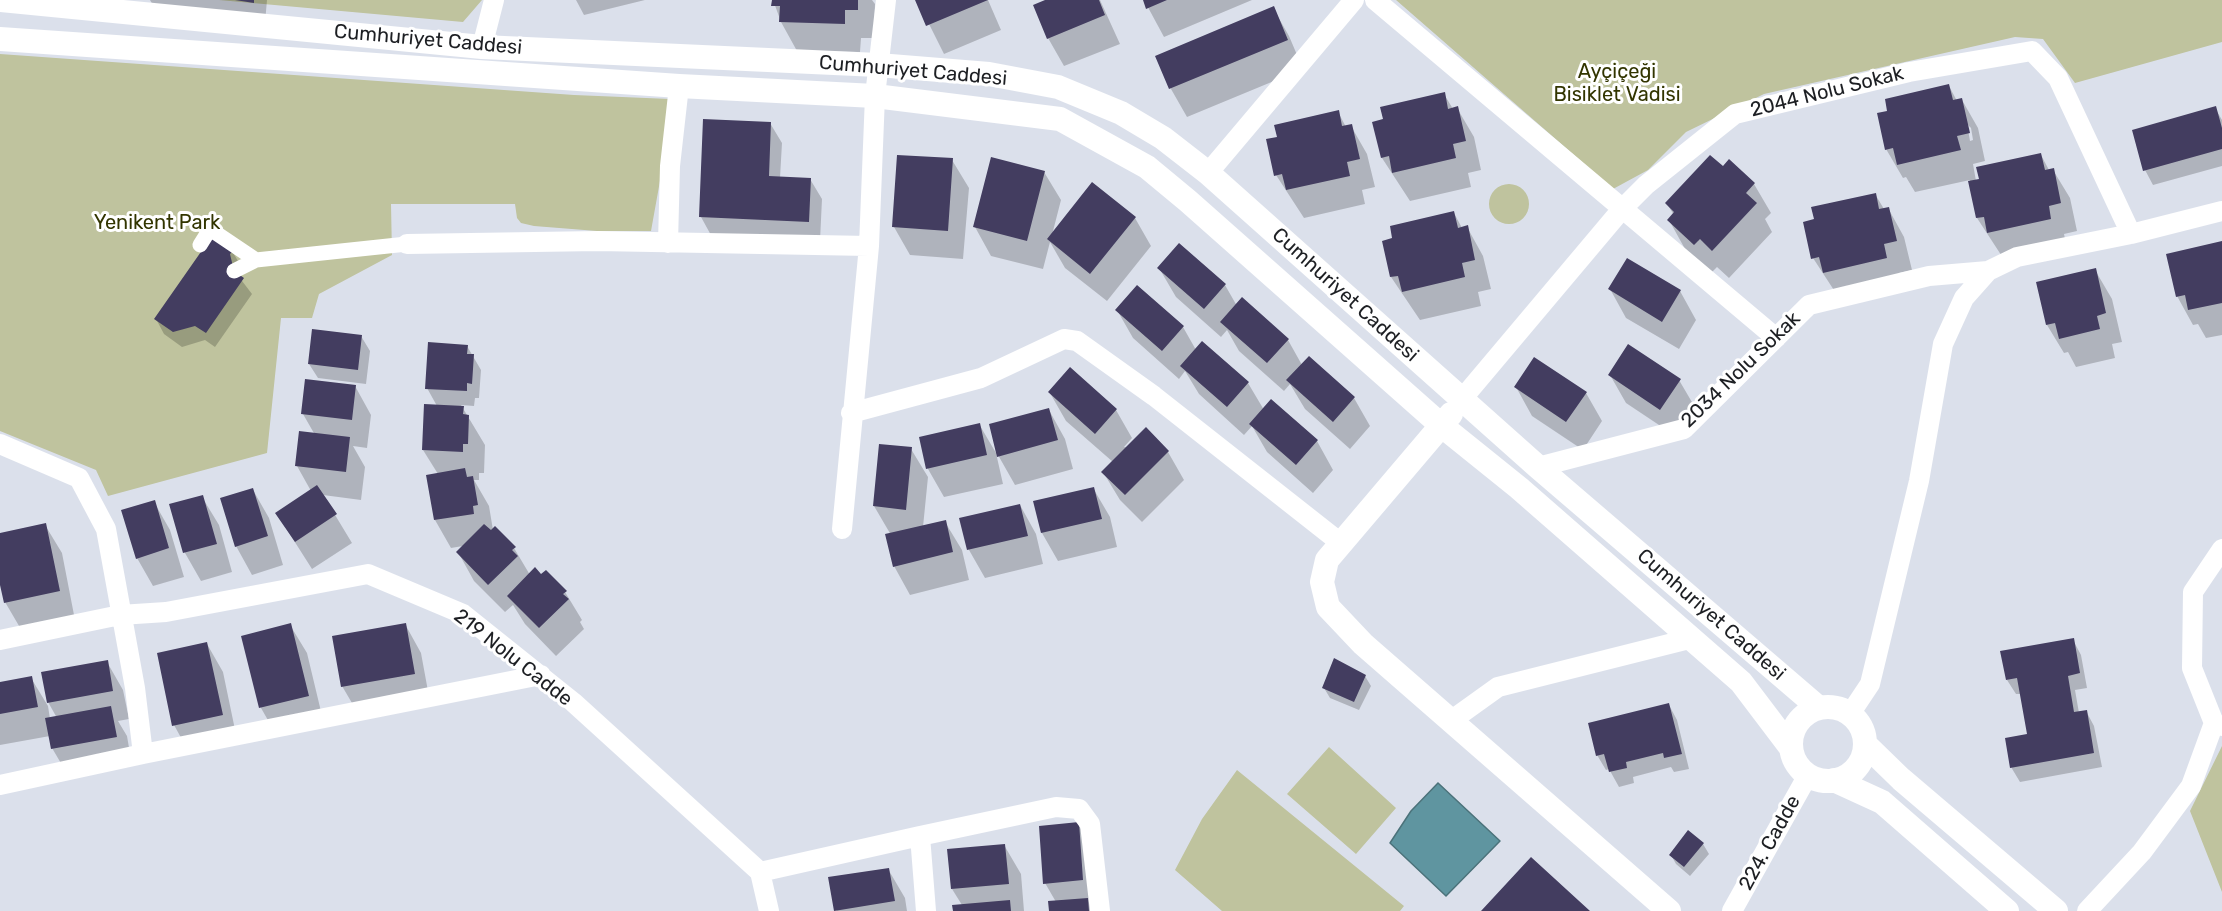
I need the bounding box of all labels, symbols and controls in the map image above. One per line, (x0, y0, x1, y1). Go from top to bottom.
street label: Cumhuriyet Caddesi (333, 20, 523, 60)
street label: Cumhuriyet Caddesi (818, 51, 1008, 91)
park label: Ayçiçeği Bisiklet Vadisi (1553, 60, 1681, 107)
street label: 2044 Nolu Sokak (1748, 61, 1906, 123)
park label: Yenikent Park (94, 211, 220, 235)
street label: Cumhuriyet Caddesi (1267, 223, 1423, 367)
street label: 2034 Nolu Sokak (1676, 307, 1806, 433)
street label: Cumhuriyet Caddesi (1632, 544, 1790, 686)
street label: 219 Nolu Cadde (449, 604, 577, 712)
street label: 224. Cadde (1734, 791, 1806, 895)

